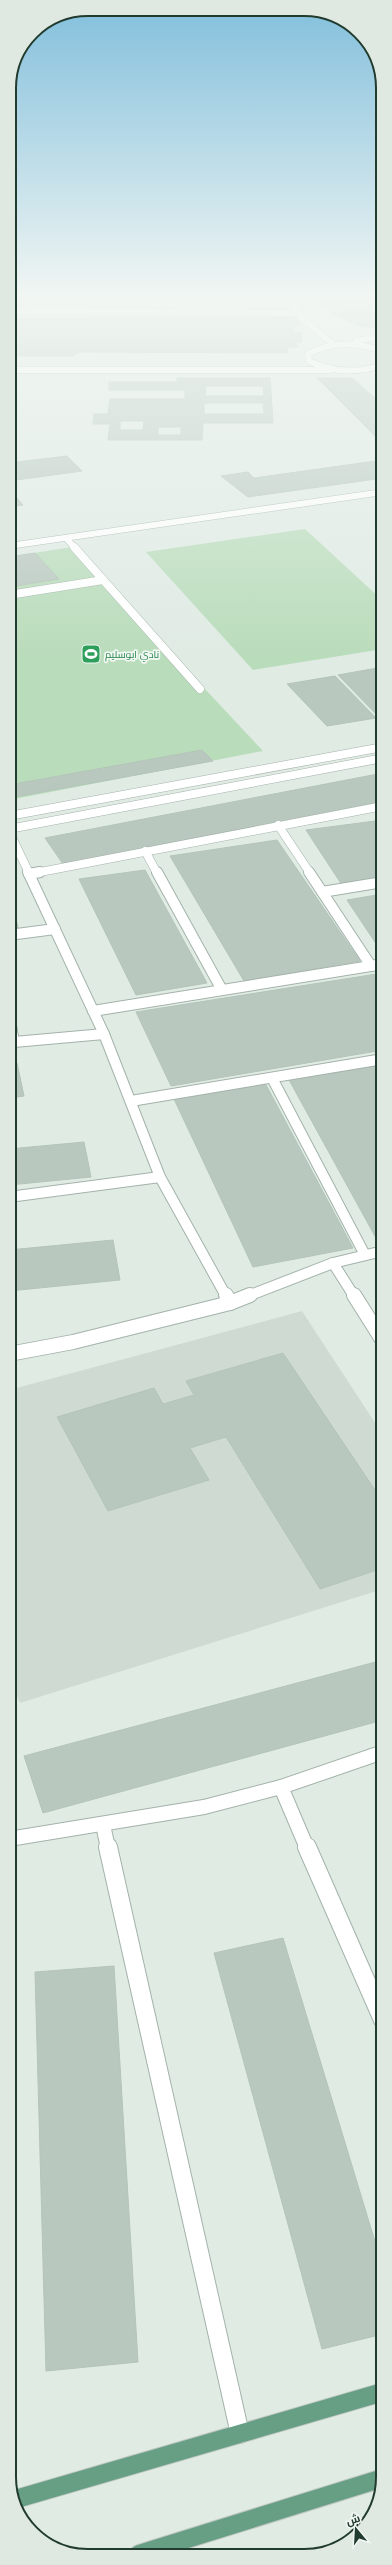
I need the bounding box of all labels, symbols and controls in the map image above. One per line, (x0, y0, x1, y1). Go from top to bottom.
sports icon: نادي ابوسليم (80, 643, 102, 665)
place label: نادي ابوسليم (105, 649, 159, 662)
north arrow (336, 2509, 376, 2549)
text: ش (344, 2512, 362, 2528)

